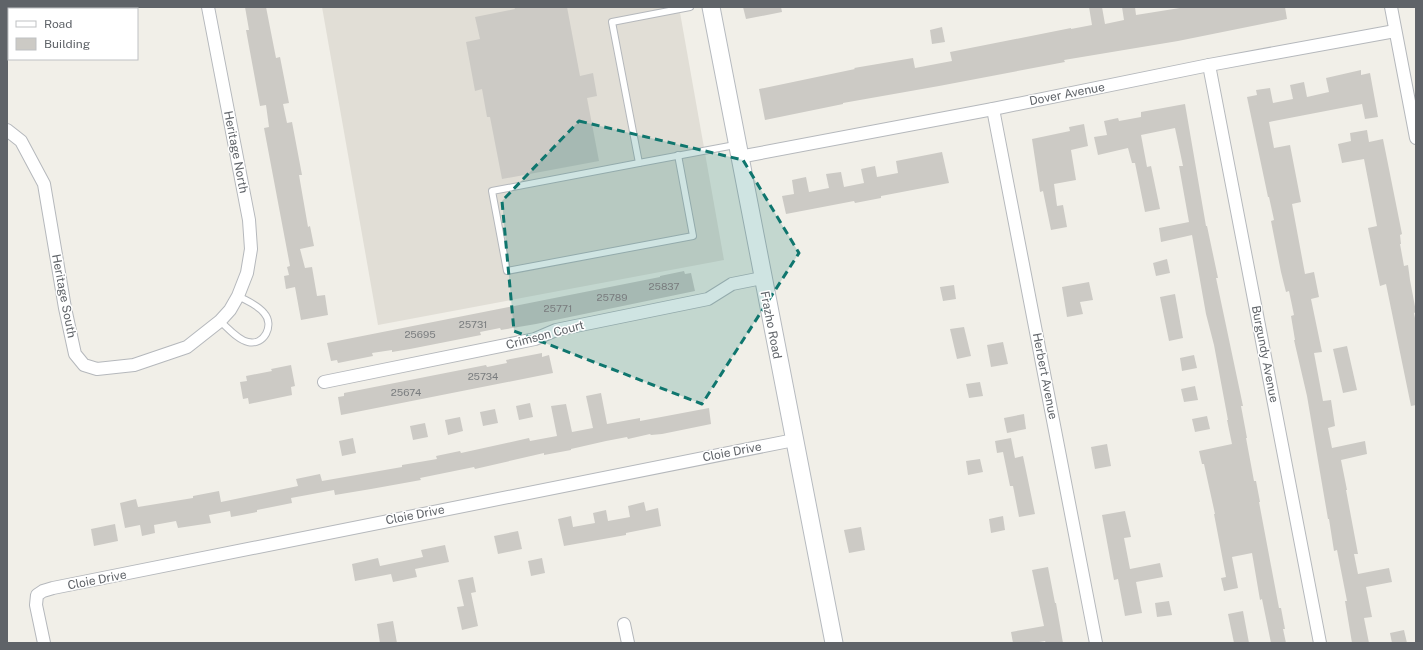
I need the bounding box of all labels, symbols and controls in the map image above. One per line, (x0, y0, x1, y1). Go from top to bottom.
legend (8, 8, 138, 60)
text: Road (44, 17, 72, 31)
text: Building (44, 37, 90, 51)
street label: Dover Avenue (1028, 80, 1106, 108)
street label: Heritage North (221, 110, 251, 194)
street label: Heritage South (49, 253, 79, 339)
house number: 25837 (649, 280, 679, 292)
street label: Frazho Road (758, 290, 784, 360)
house number: 25789 (597, 291, 627, 303)
house number: 25771 (544, 302, 572, 314)
street label: Burgundy Avenue (1249, 304, 1281, 404)
house number: 25731 (459, 318, 487, 330)
street label: Crimson Court (504, 318, 586, 352)
house number: 25695 (404, 328, 436, 340)
street label: Herbert Avenue (1030, 332, 1060, 421)
house number: 25734 (468, 370, 498, 382)
house number: 25674 (391, 386, 421, 398)
street label: Cloie Drive (701, 439, 763, 465)
street label: Cloie Drive (384, 502, 446, 528)
street label: Cloie Drive (66, 567, 128, 593)

